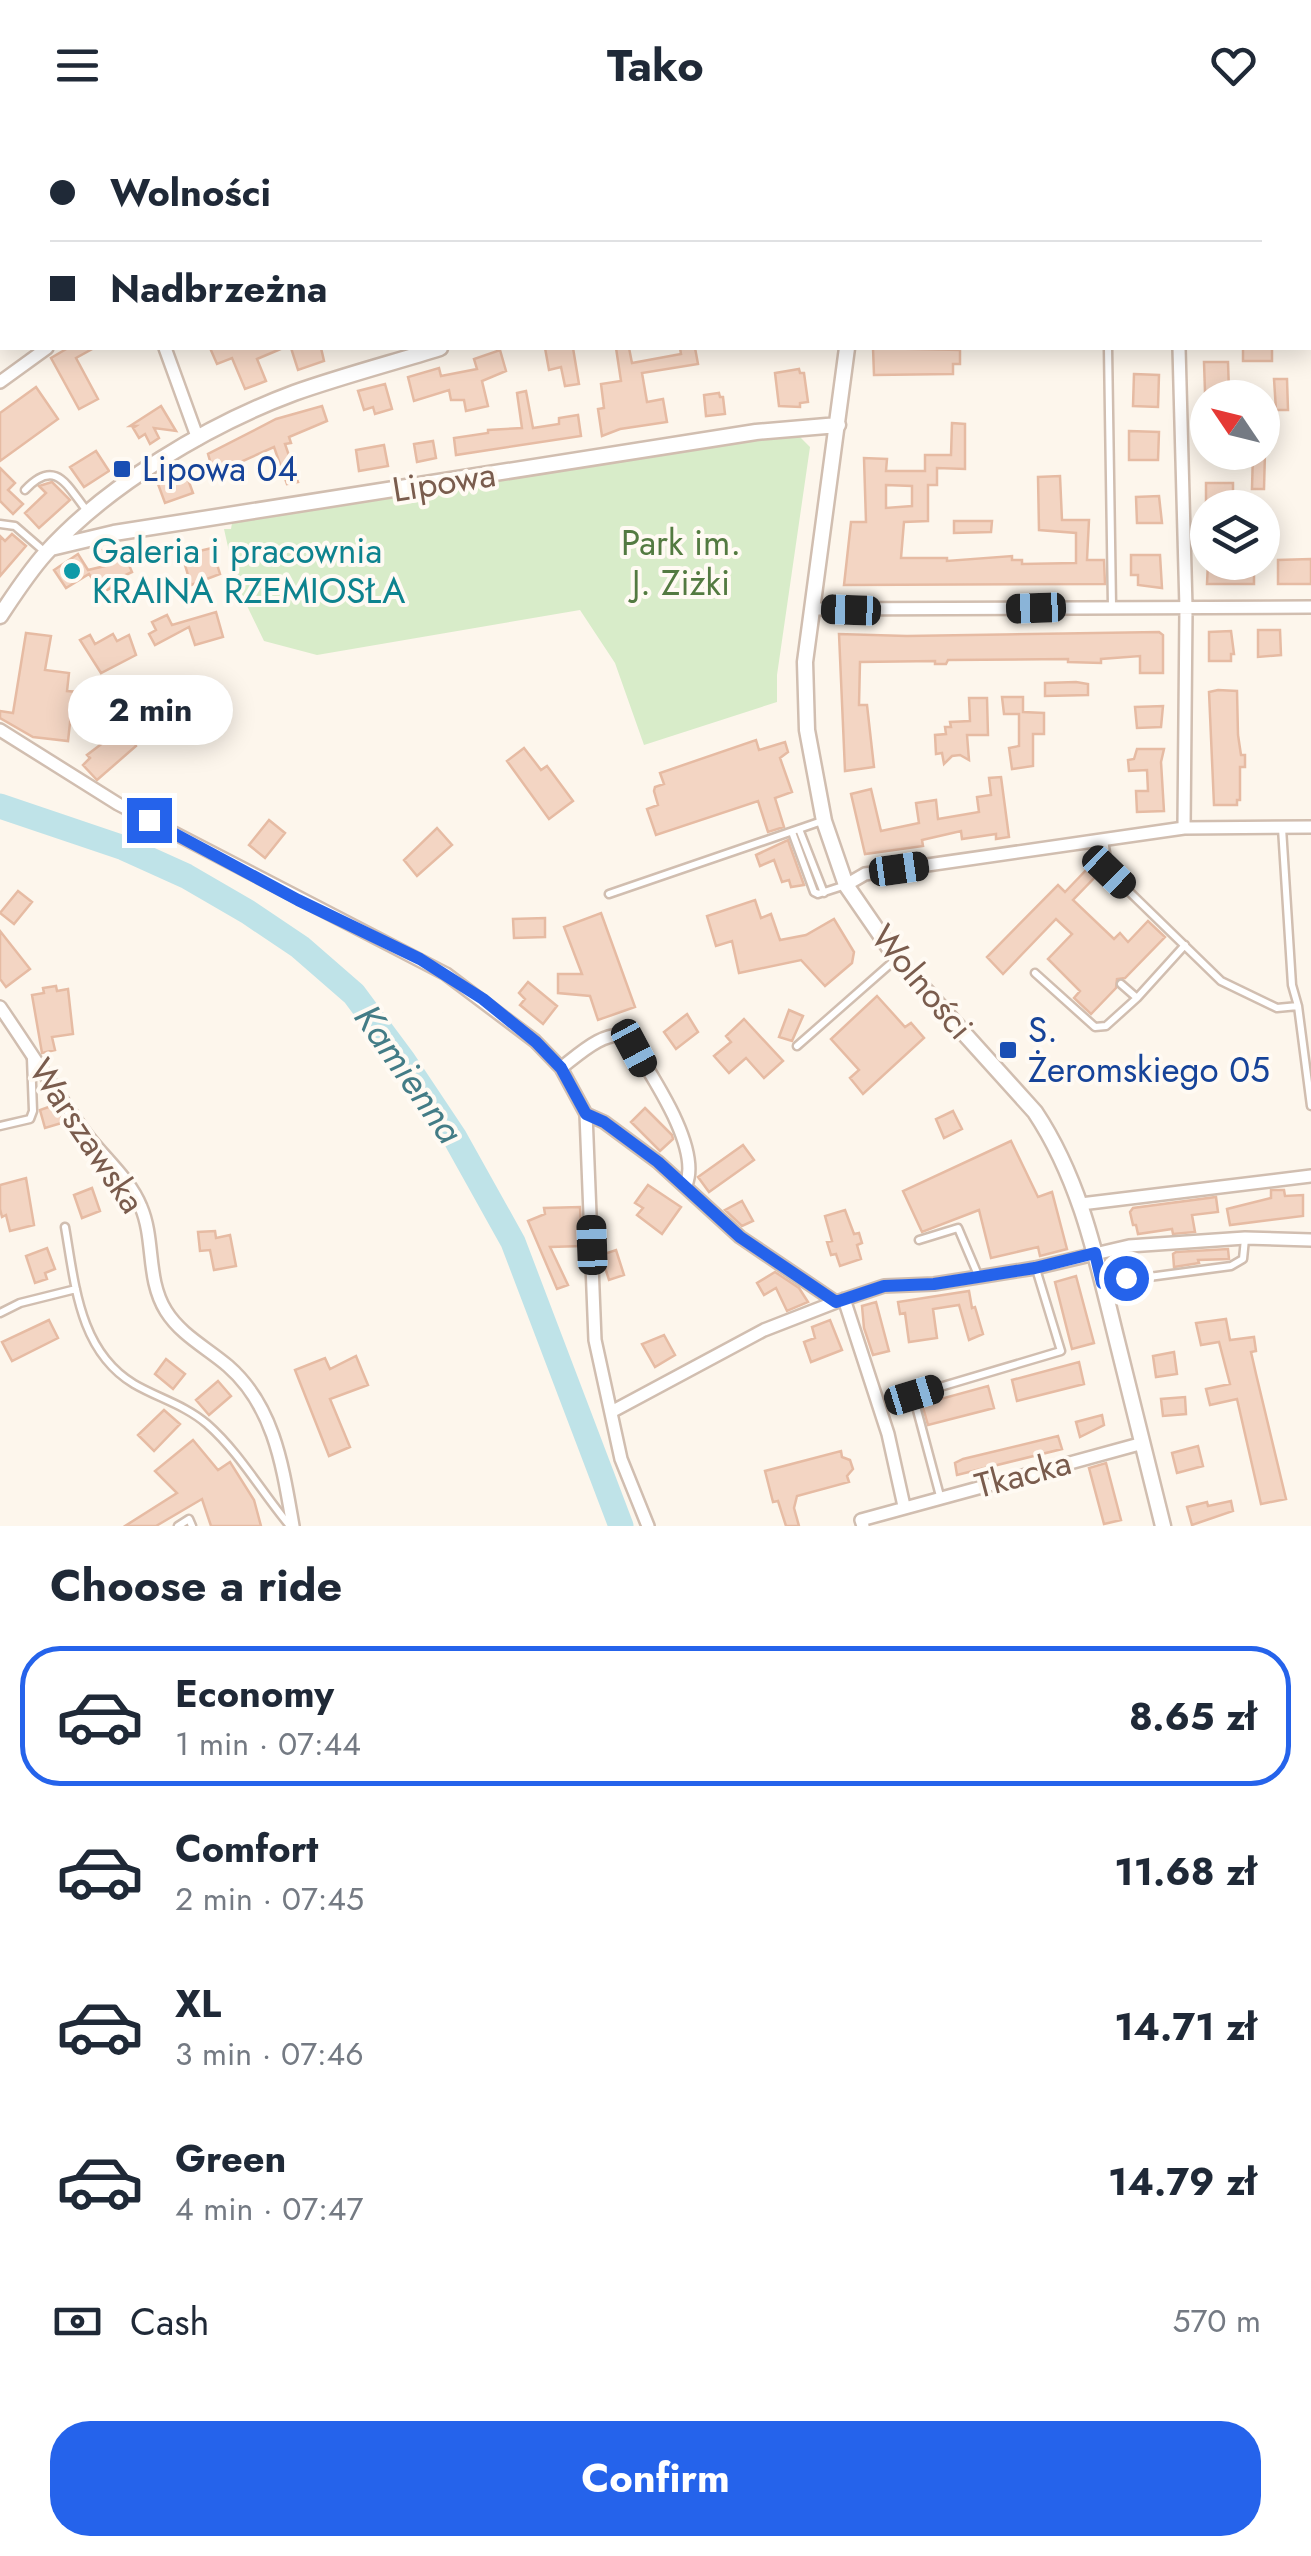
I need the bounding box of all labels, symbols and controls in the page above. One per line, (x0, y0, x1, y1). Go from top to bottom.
text: Tako (607, 33, 704, 98)
icon: menu (50, 38, 105, 93)
icon: heart (1206, 38, 1261, 93)
text: Wolności (110, 165, 271, 220)
text: Nadbrzeżna (110, 261, 328, 316)
north arrow (1190, 380, 1280, 470)
map controls (1190, 380, 1280, 580)
place label: Lipowa 04 (142, 444, 298, 494)
street label: Lipowa (389, 449, 499, 515)
marker: Lipowa 04 (111, 458, 133, 480)
button: layers (1190, 490, 1280, 580)
park label: Park im. J. Ziżki (621, 518, 741, 608)
place label: Galeria i pracownia KRAINA RZEMIOSŁA (92, 526, 405, 616)
marker: Galeria i pracownia KRAINA RZEMIOSŁA (61, 560, 83, 582)
car (1005, 592, 1067, 624)
car (820, 594, 882, 626)
callout: 2 min (66, 675, 232, 745)
text: 2 min (108, 687, 193, 733)
route end (127, 798, 172, 843)
car (1077, 840, 1141, 904)
car (867, 850, 931, 888)
street label: Wolności (859, 914, 985, 1050)
water label: Kamienna (341, 993, 478, 1155)
place label: S. Żeromskiego 05 (1028, 1005, 1270, 1095)
car (607, 1014, 661, 1082)
marker: S. Żeromskiego 05 (997, 1039, 1019, 1061)
street label: Warszawska (17, 1049, 157, 1223)
car (576, 1214, 608, 1276)
route start (1104, 1256, 1149, 1301)
car (881, 1372, 947, 1418)
street label: Tkacka (969, 1437, 1077, 1511)
text: Choose a ride (50, 1553, 342, 1618)
text: Economy (175, 1666, 334, 1721)
icon: car (55, 1671, 145, 1761)
text: 8.65 zł (1129, 1689, 1256, 1744)
text: 1 min · 07:44 (175, 1721, 361, 1767)
text: Comfort (175, 1821, 318, 1876)
icon: car (55, 1826, 145, 1916)
text: 11.68 zł (1114, 1844, 1256, 1899)
text: 2 min · 07:45 (175, 1876, 364, 1922)
text: XL (175, 1976, 221, 2031)
icon: car (55, 1981, 145, 2071)
text: 14.71 zł (1114, 1999, 1256, 2054)
text: 3 min · 07:46 (175, 2031, 364, 2077)
text: Green (175, 2131, 286, 2186)
icon: car (55, 2136, 145, 2226)
text: 14.79 zł (1108, 2154, 1256, 2209)
text: 4 min · 07:47 (175, 2186, 363, 2232)
icon: cash (50, 2294, 105, 2349)
text: Cash (130, 2294, 210, 2349)
text: 570 m (1172, 2298, 1261, 2344)
button: Confirm (50, 2421, 1261, 2536)

